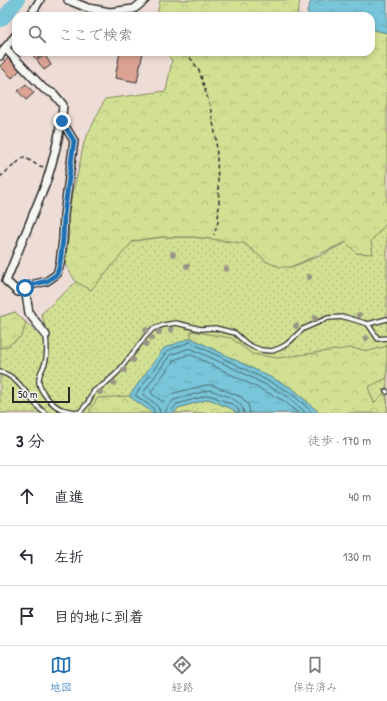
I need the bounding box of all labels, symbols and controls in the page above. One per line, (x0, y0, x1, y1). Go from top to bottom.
search box (12, 12, 375, 56)
icon: search (26, 23, 48, 45)
text: ここで検索 (58, 24, 133, 45)
route end (53, 112, 71, 130)
route start (16, 279, 34, 297)
scale bar (12, 385, 70, 404)
text: 50 m (18, 387, 38, 401)
text: 3 分 (16, 429, 45, 452)
text: 徒歩 · 170 m (308, 431, 371, 449)
icon: ahead (16, 485, 38, 507)
text: 直進 (54, 486, 84, 507)
text: 40 m (348, 487, 371, 505)
icon: left (16, 545, 38, 567)
text: 左折 (54, 546, 84, 567)
text: 130 m (343, 547, 371, 565)
icon: arrive (16, 605, 38, 627)
text: 目的地に到着 (54, 606, 144, 627)
tab: 地図 (50, 654, 72, 694)
tab: 経路 (171, 654, 193, 694)
tab: 保存済み (293, 654, 337, 694)

